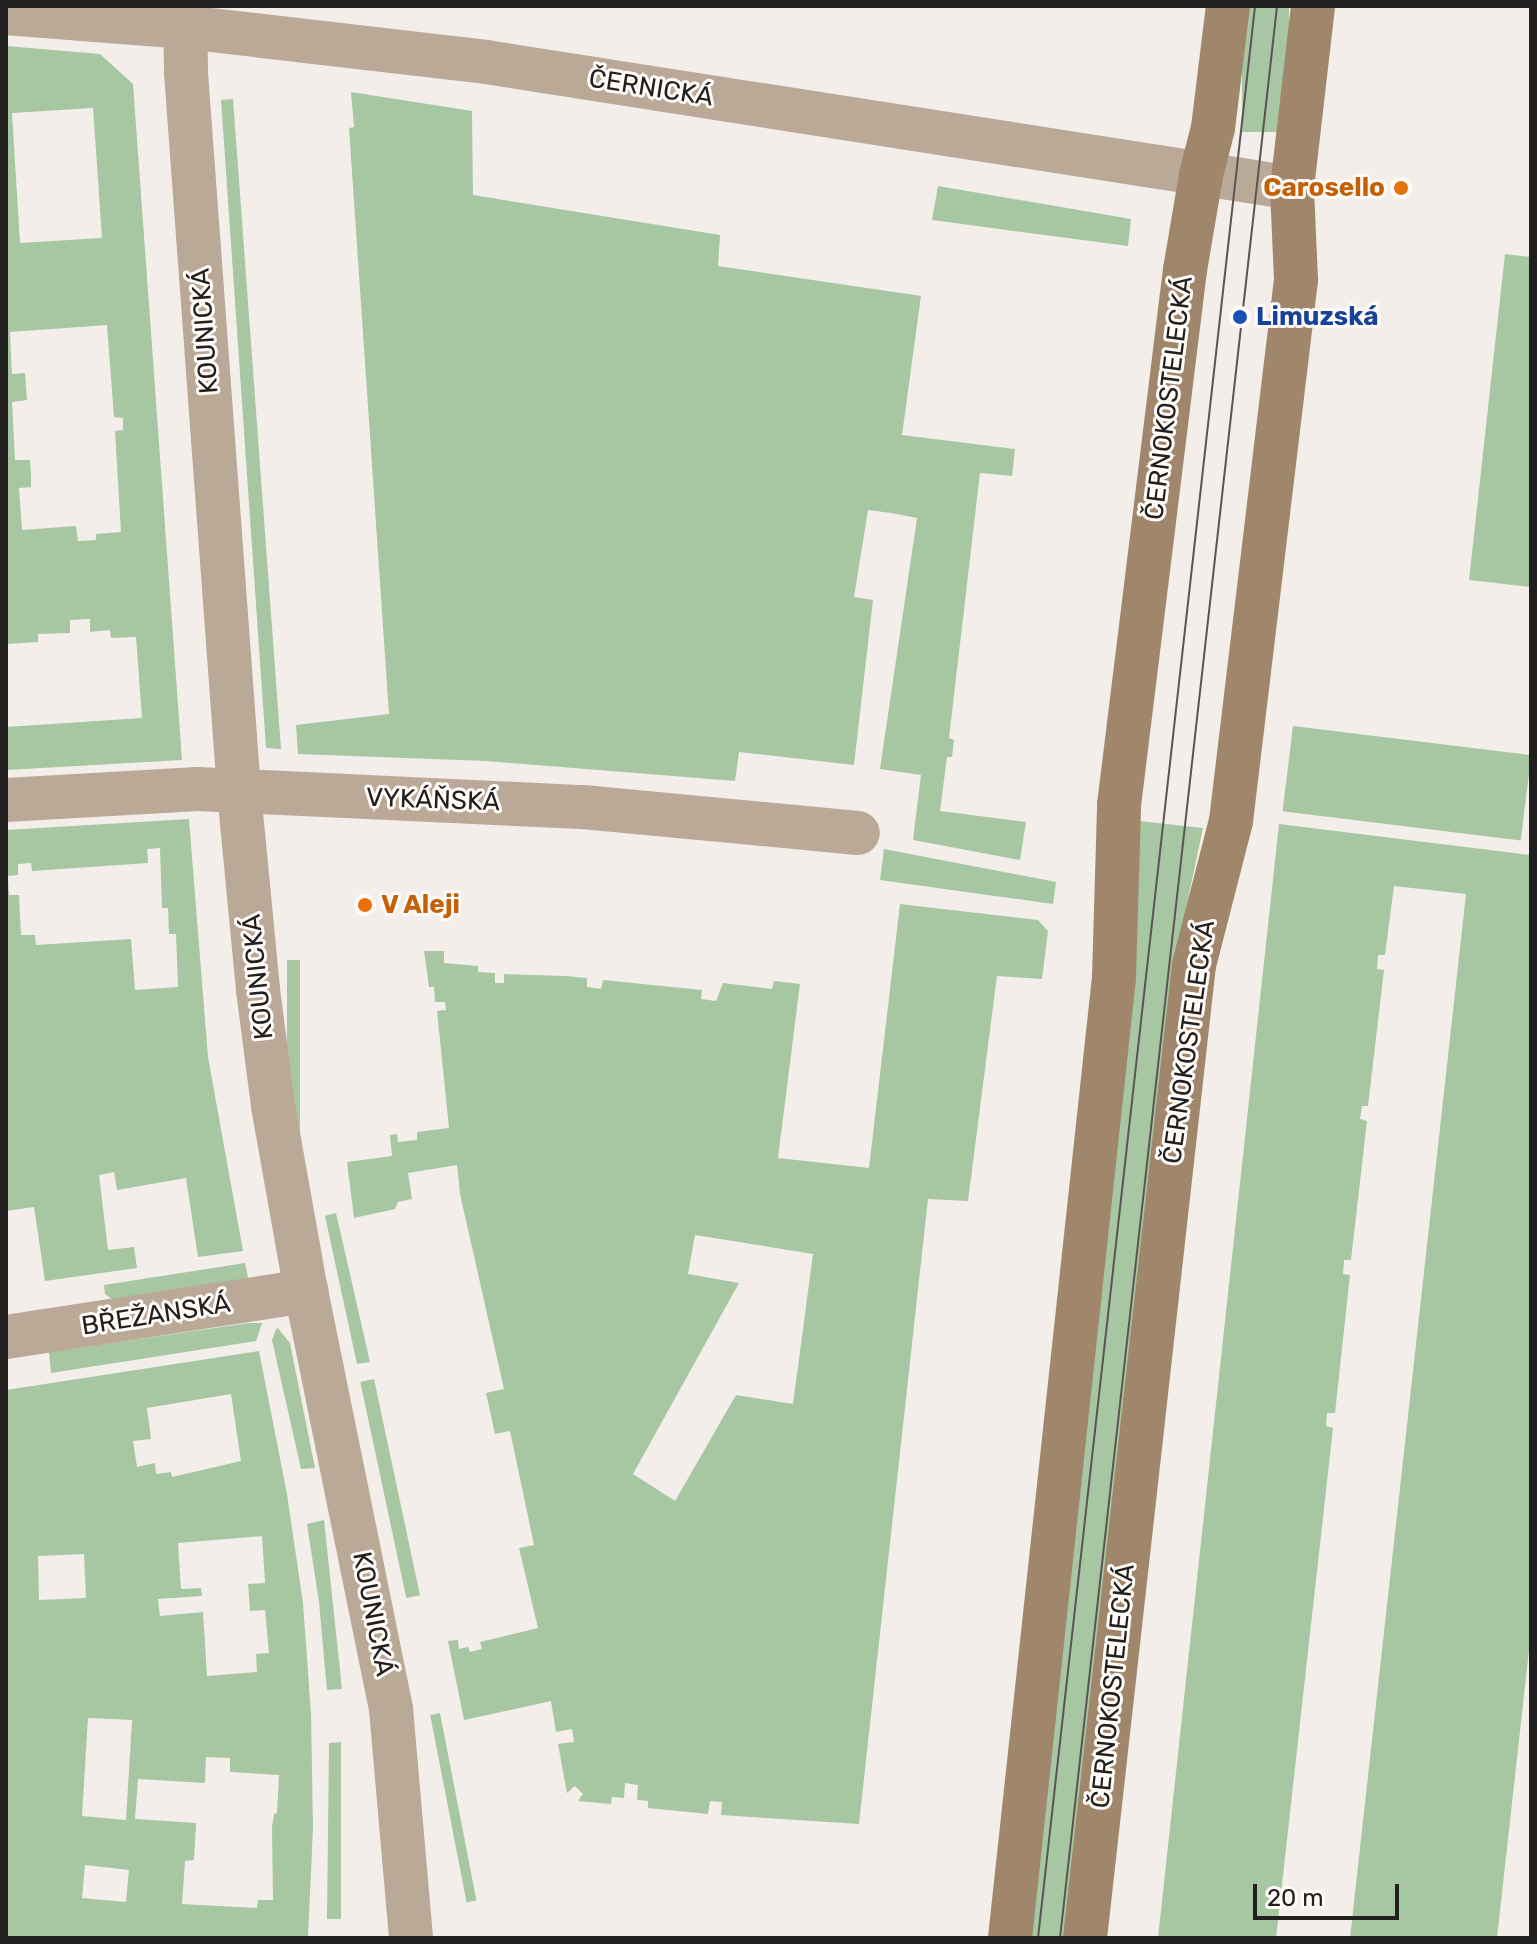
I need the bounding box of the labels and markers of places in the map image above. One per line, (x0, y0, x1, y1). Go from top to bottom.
place label: Carosello (1263, 172, 1385, 204)
marker: Carosello (1392, 179, 1410, 197)
place label: Limuzská (1256, 301, 1378, 333)
marker: Limuzská (1231, 308, 1249, 326)
place label: V Aleji (381, 889, 461, 921)
marker: V Aleji (356, 896, 374, 914)

